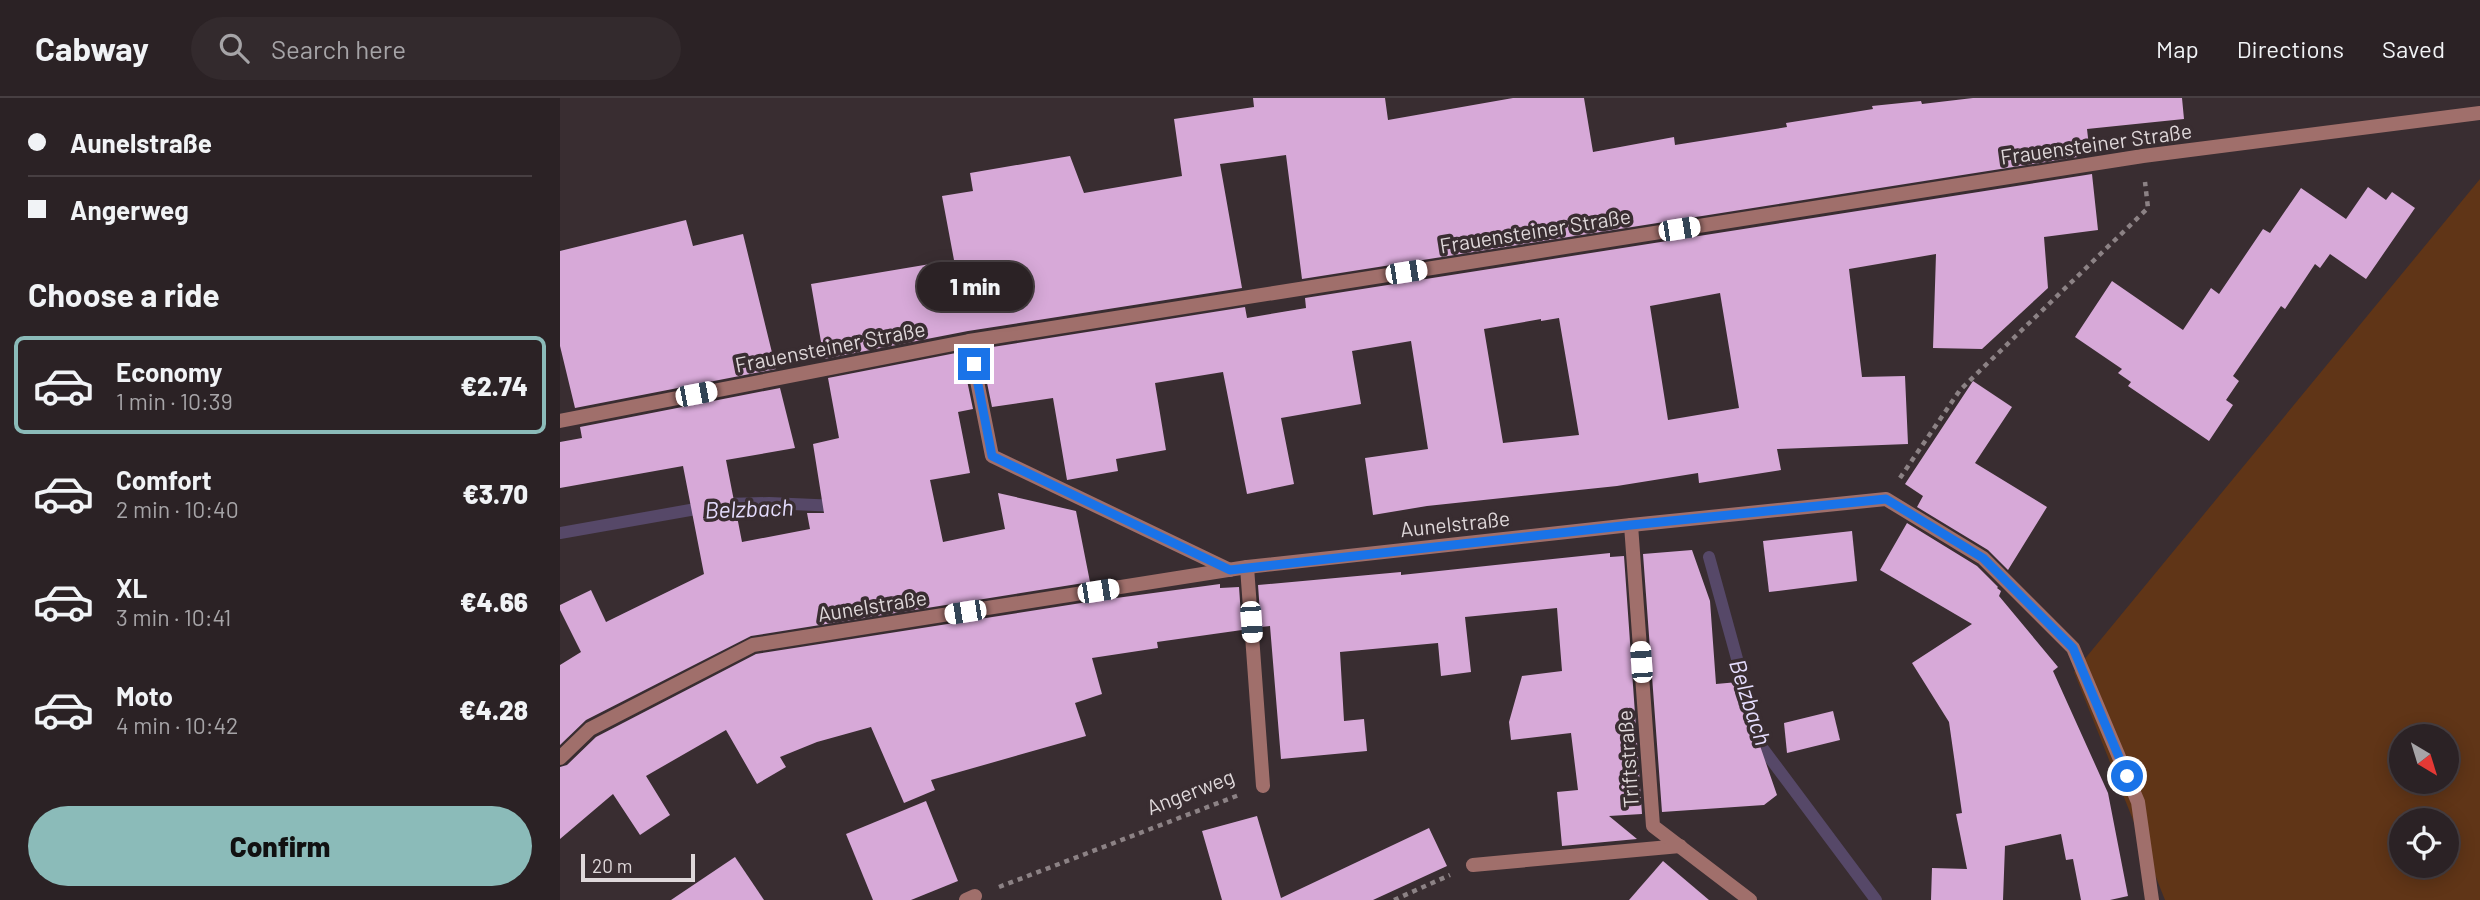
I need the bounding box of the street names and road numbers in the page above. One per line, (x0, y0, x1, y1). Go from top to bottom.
street label: Frauensteiner Straße (1999, 117, 2193, 169)
street label: Frauensteiner Straße (1438, 203, 1632, 257)
street label: Frauensteiner Straße (733, 315, 927, 377)
street label: Aunelstraße (1399, 505, 1511, 541)
street label: Aunelstraße (816, 584, 928, 626)
street label: Triftstraße (1611, 709, 1643, 809)
street label: Angerweg (1143, 763, 1237, 819)

